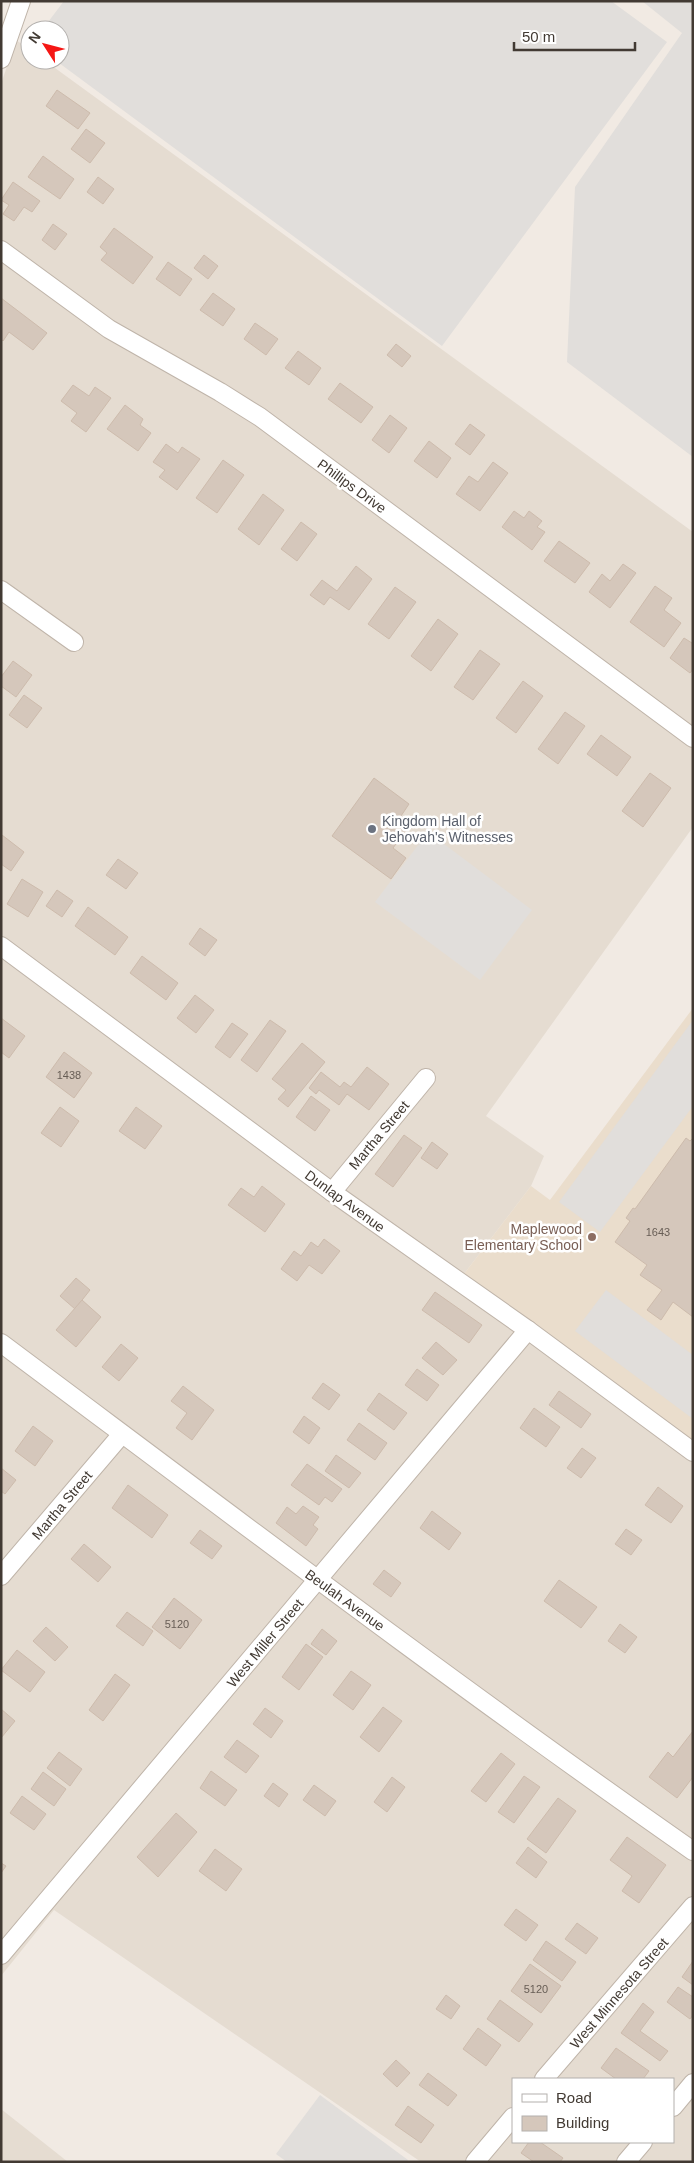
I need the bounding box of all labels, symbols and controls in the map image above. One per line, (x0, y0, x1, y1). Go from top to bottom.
north arrow (20, 20, 70, 70)
scale bar (514, 20, 635, 52)
text: 50 m (522, 28, 555, 45)
text: N (25, 29, 44, 46)
street label: Phillips Drive (315, 456, 390, 516)
place label: Kingdom Hall of Jehovah's Witnesses (382, 813, 513, 845)
marker: Kingdom Hall of Jehovah's Witnesses (366, 823, 378, 835)
house number: 1438 (57, 1069, 81, 1081)
street label: Martha Street (346, 1097, 412, 1173)
street label: Dunlap Avenue (302, 1167, 388, 1235)
place label: Maplewood Elementary School (464, 1221, 582, 1253)
house number: 1643 (646, 1226, 670, 1238)
marker: Maplewood Elementary School (586, 1231, 598, 1243)
street label: Martha Street (29, 1467, 95, 1543)
street label: Beulah Avenue (302, 1566, 388, 1634)
street label: West Miller Street (223, 1596, 307, 1690)
house number: 5120 (165, 1618, 189, 1630)
street label: West Minnesota Street (567, 1934, 671, 2052)
house number: 5120 (524, 1983, 548, 1995)
legend (512, 2078, 674, 2143)
text: Road (556, 2089, 592, 2106)
text: Building (556, 2114, 609, 2131)

